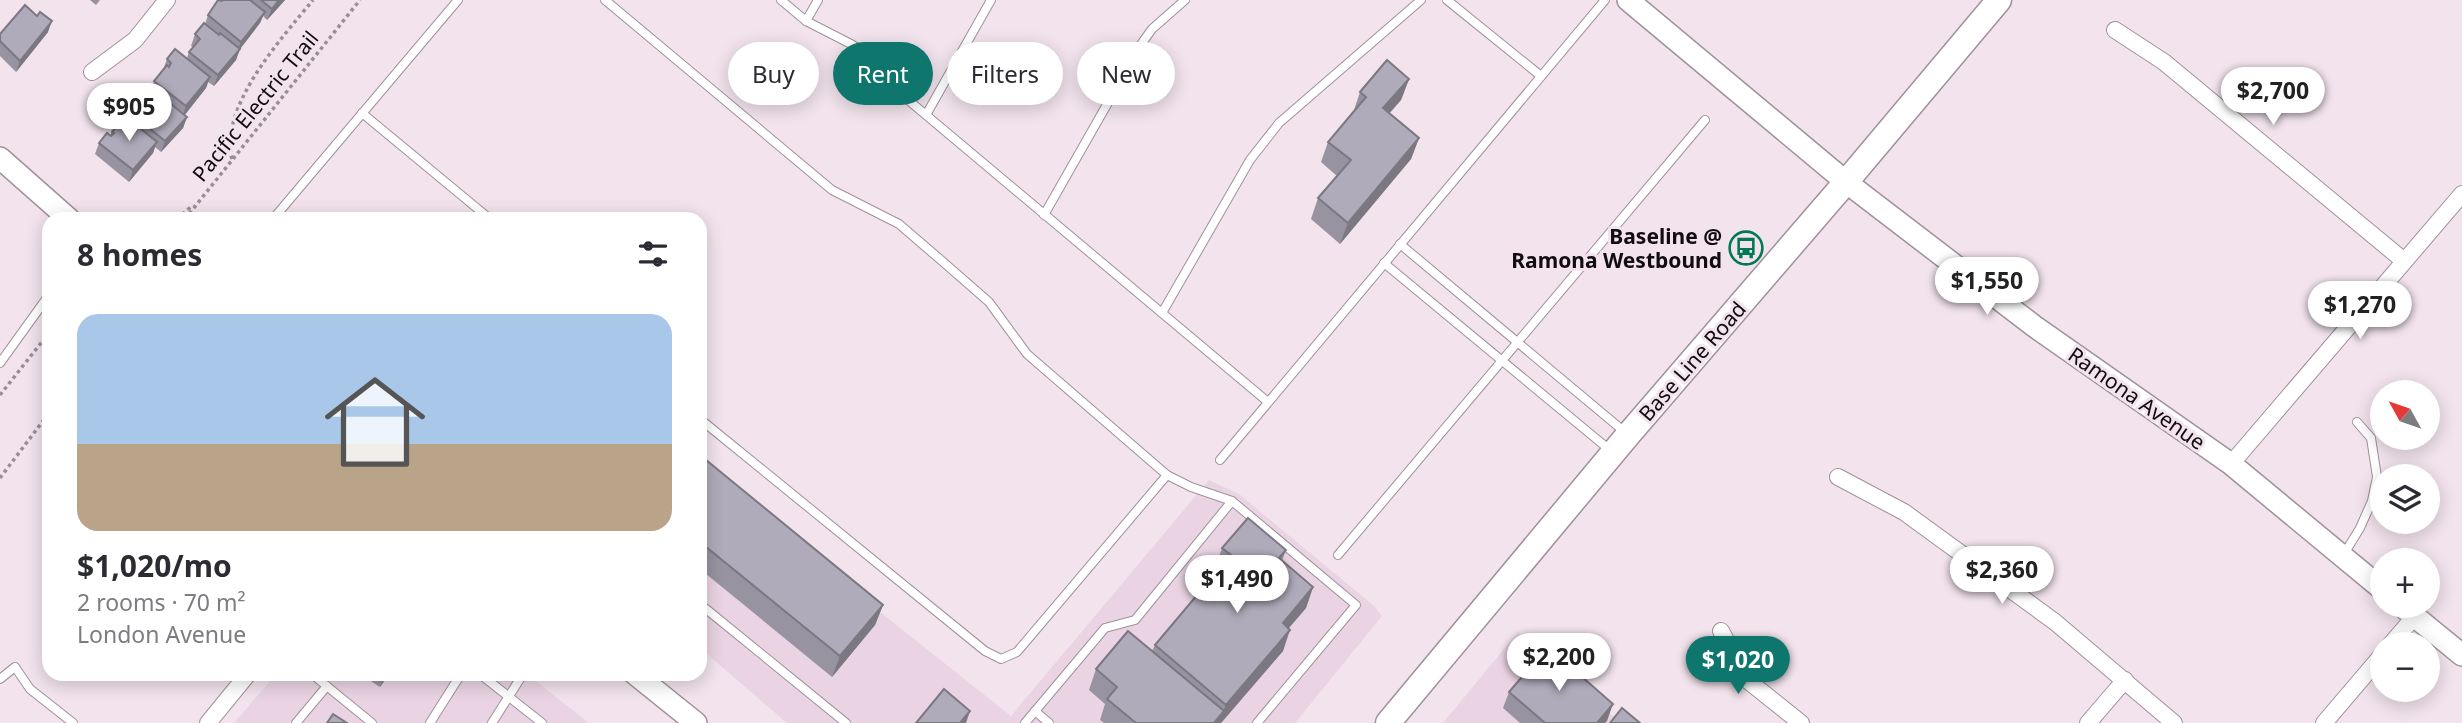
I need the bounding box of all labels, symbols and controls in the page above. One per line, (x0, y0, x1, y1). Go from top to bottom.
street label: Pacific Electric Trail (186, 25, 324, 187)
chip: Buy (728, 42, 819, 105)
chip: Rent (833, 42, 933, 105)
chip: Filters (947, 42, 1063, 105)
chip: New (1077, 42, 1175, 105)
pin: $2,700 (2216, 68, 2330, 127)
text: $2,700 (2237, 74, 2309, 106)
pin: $905 (88, 83, 170, 143)
text: $905 (103, 90, 155, 122)
place label: Baseline @ Ramona Westbound (1511, 222, 1722, 274)
bus stop icon: Baseline @ Ramona Westbound (1727, 229, 1765, 267)
text: 8 homes (77, 234, 202, 275)
icon: filters (634, 235, 672, 273)
pin: $1,550 (1930, 258, 2044, 317)
text: $1,550 (1951, 264, 2023, 296)
pin: $1,270 (2303, 282, 2417, 341)
text: $1,270 (2324, 288, 2396, 320)
street label: Base Line Road (1632, 295, 1752, 427)
street label: Ramona Avenue (2063, 340, 2211, 456)
icon: home (312, 359, 438, 485)
north arrow (2370, 380, 2440, 450)
map controls (2370, 380, 2440, 702)
button: layers (2370, 464, 2440, 534)
text: $1,020/mo (77, 545, 232, 586)
pin: $2,360 (1945, 546, 2059, 606)
button: + (2370, 548, 2440, 618)
text: $2,360 (1966, 553, 2038, 585)
pin: $1,490 (1180, 556, 1294, 615)
text: $1,490 (1201, 562, 1273, 594)
text: 2 rooms · 70 m² (77, 586, 246, 618)
text: London Avenue (77, 618, 246, 650)
button: − (2370, 632, 2440, 702)
pin: $2,200 (1502, 634, 1616, 693)
pin: $1,020 (1681, 636, 1795, 696)
text: $2,200 (1523, 640, 1595, 672)
text: $1,020 (1702, 643, 1774, 675)

